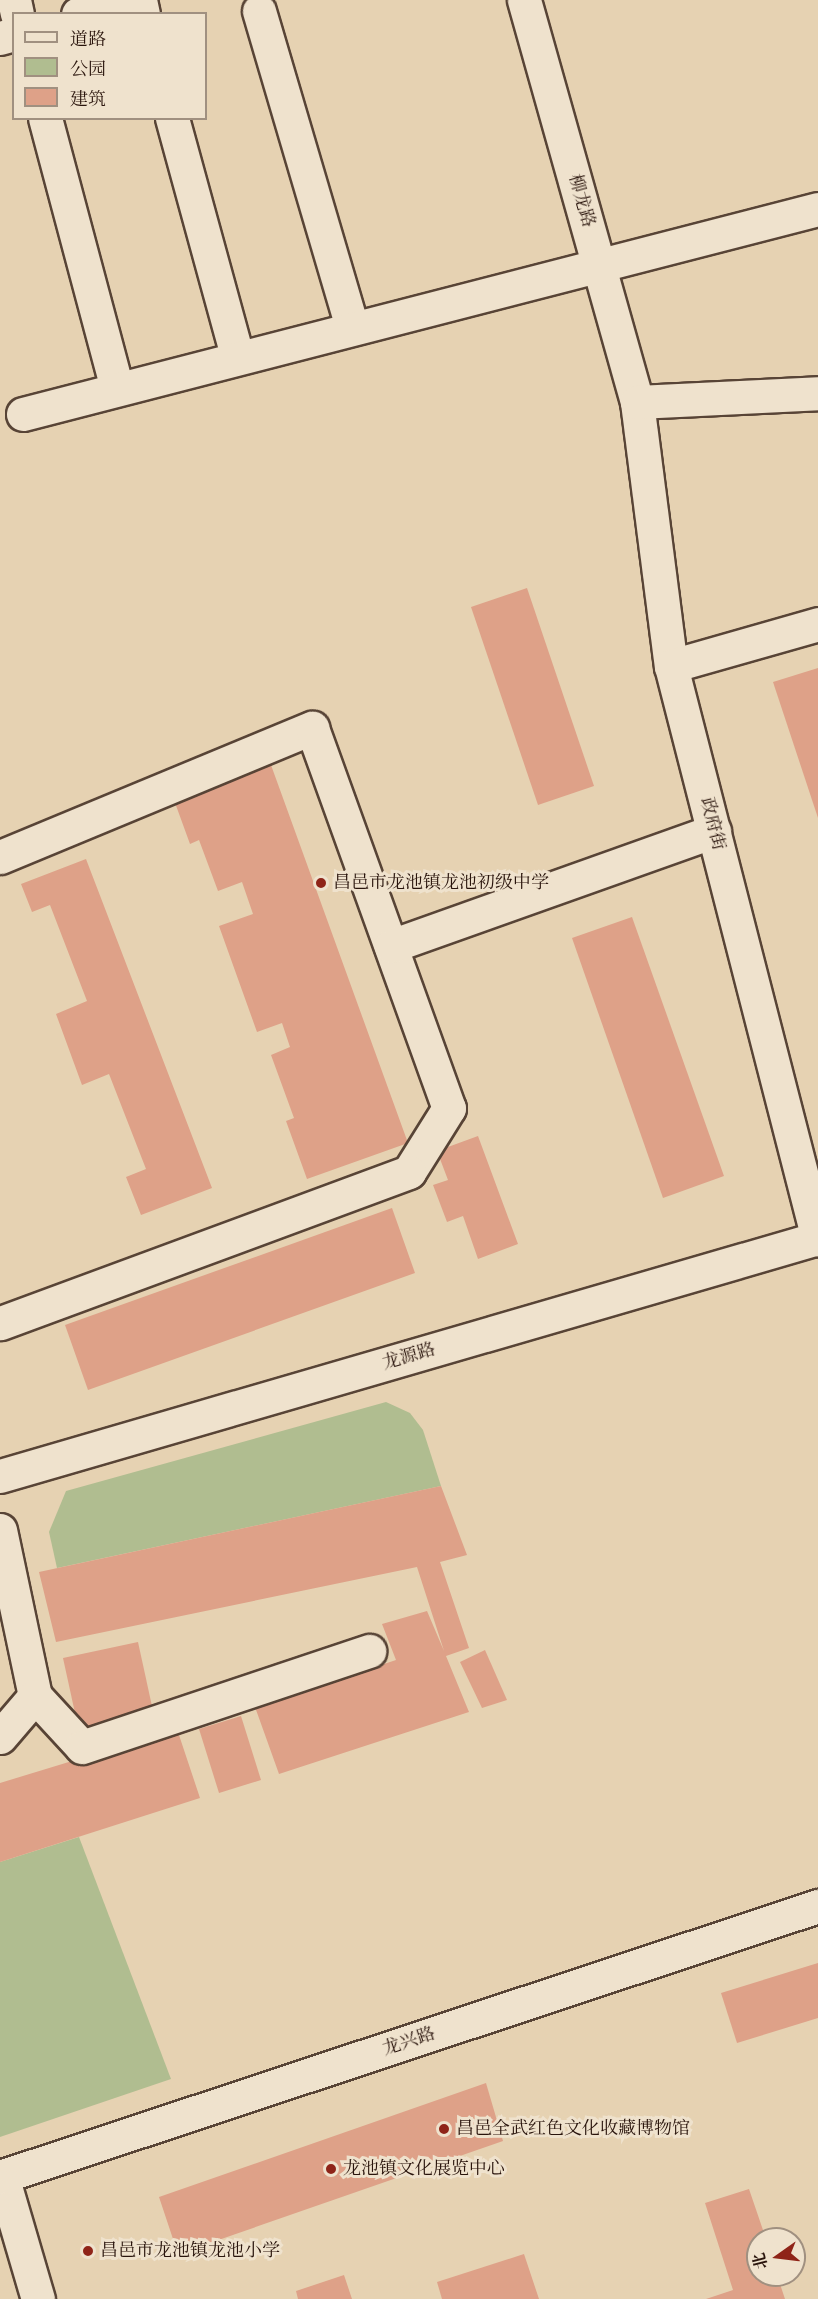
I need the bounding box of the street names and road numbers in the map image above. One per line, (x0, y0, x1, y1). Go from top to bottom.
street label: 柳龙路 (563, 172, 599, 230)
street label: 政府街 (695, 795, 729, 853)
street label: 龙源路 (380, 1339, 438, 1375)
street label: 龙兴路 (380, 2023, 438, 2061)

